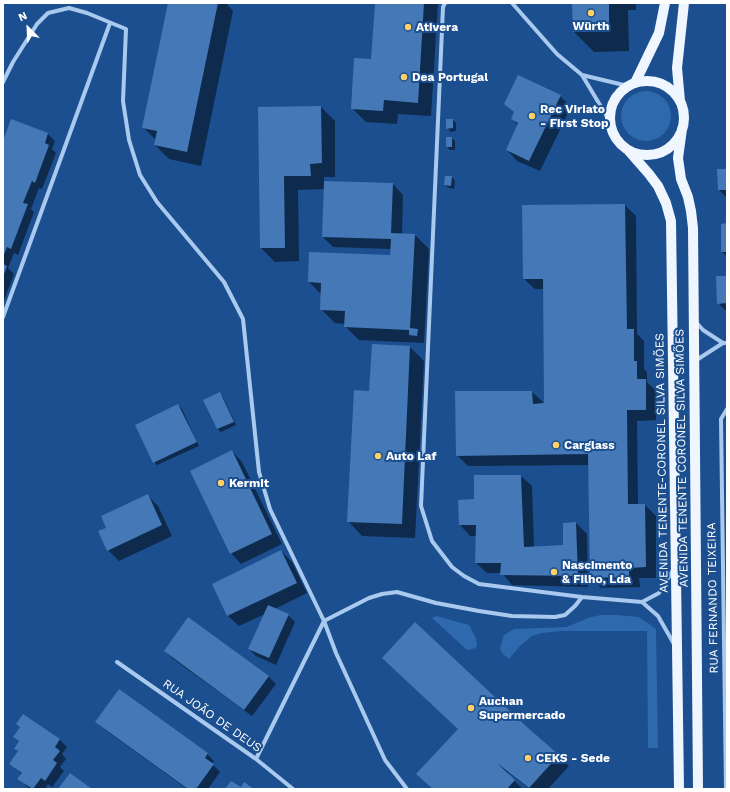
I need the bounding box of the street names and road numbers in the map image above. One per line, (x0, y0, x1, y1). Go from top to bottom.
street label: AVENIDA TENENTE CORONEL SILVA SIMÕES (673, 329, 691, 587)
street label: AVENIDA TENENTE-CORONEL SILVA SIMÕES (653, 333, 671, 593)
street label: RUA FERNANDO TEIXEIRA (704, 522, 722, 674)
street label: RUA JOÃO DE DEUS (160, 676, 264, 756)

